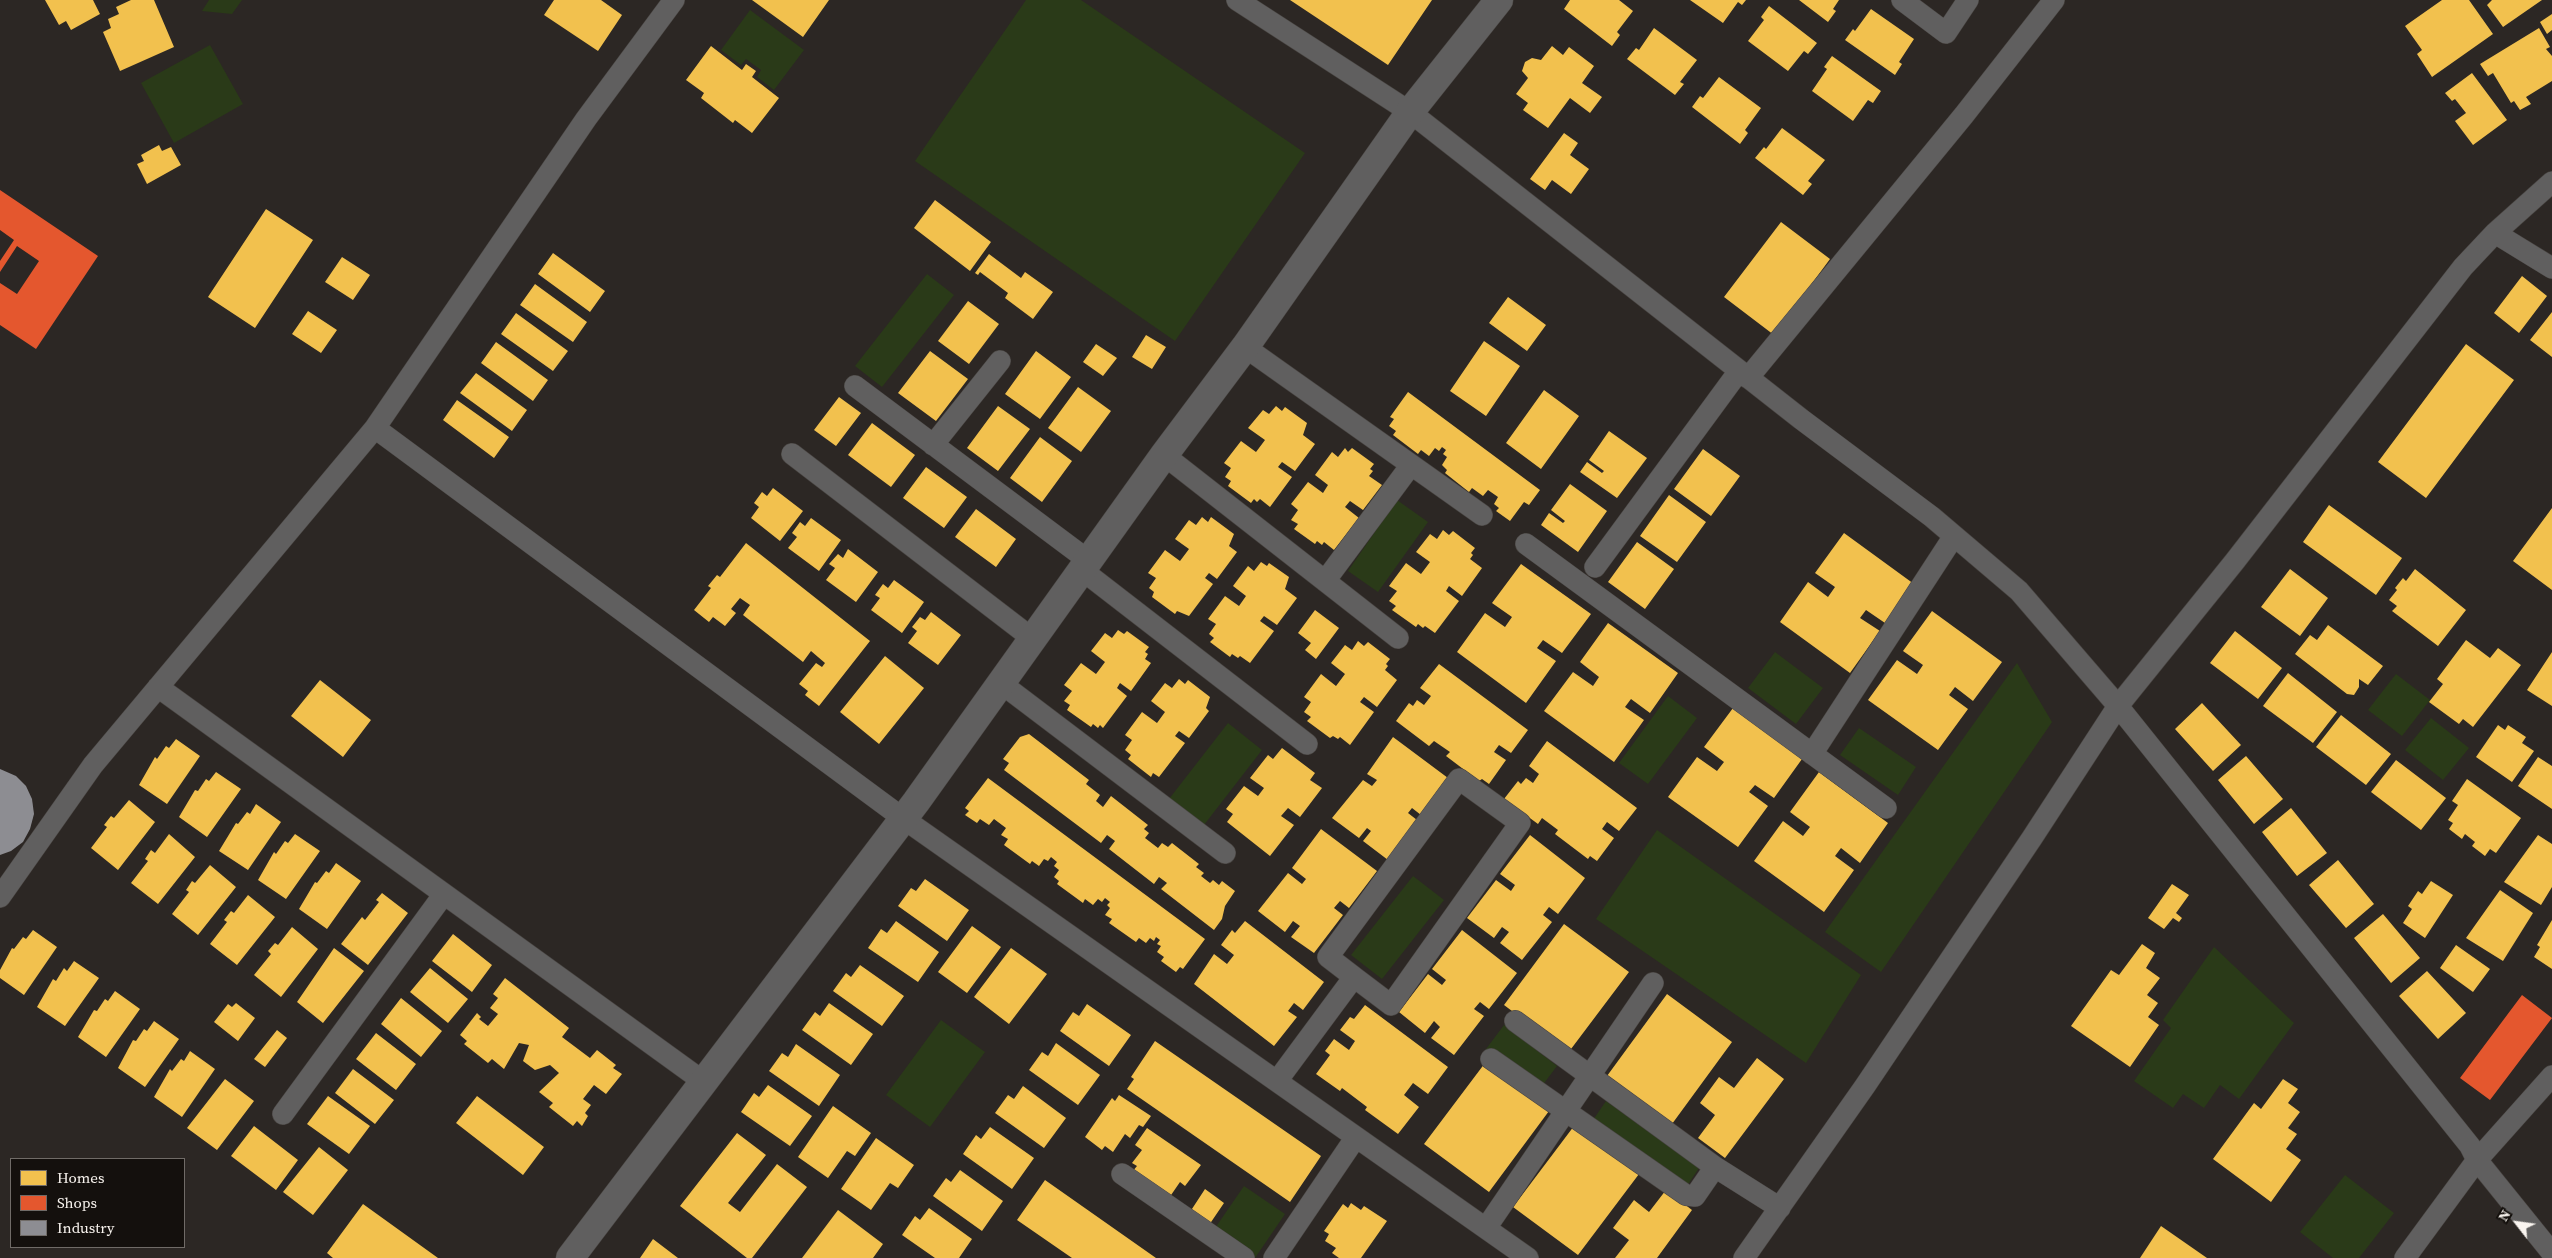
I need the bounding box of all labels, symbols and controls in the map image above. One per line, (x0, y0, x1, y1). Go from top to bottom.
legend (10, 1158, 185, 1248)
text: Homes (57, 1167, 104, 1188)
text: Shops (57, 1192, 97, 1213)
north arrow (2492, 1198, 2542, 1248)
text: N (2493, 1206, 2515, 1225)
text: Industry (57, 1217, 114, 1238)

